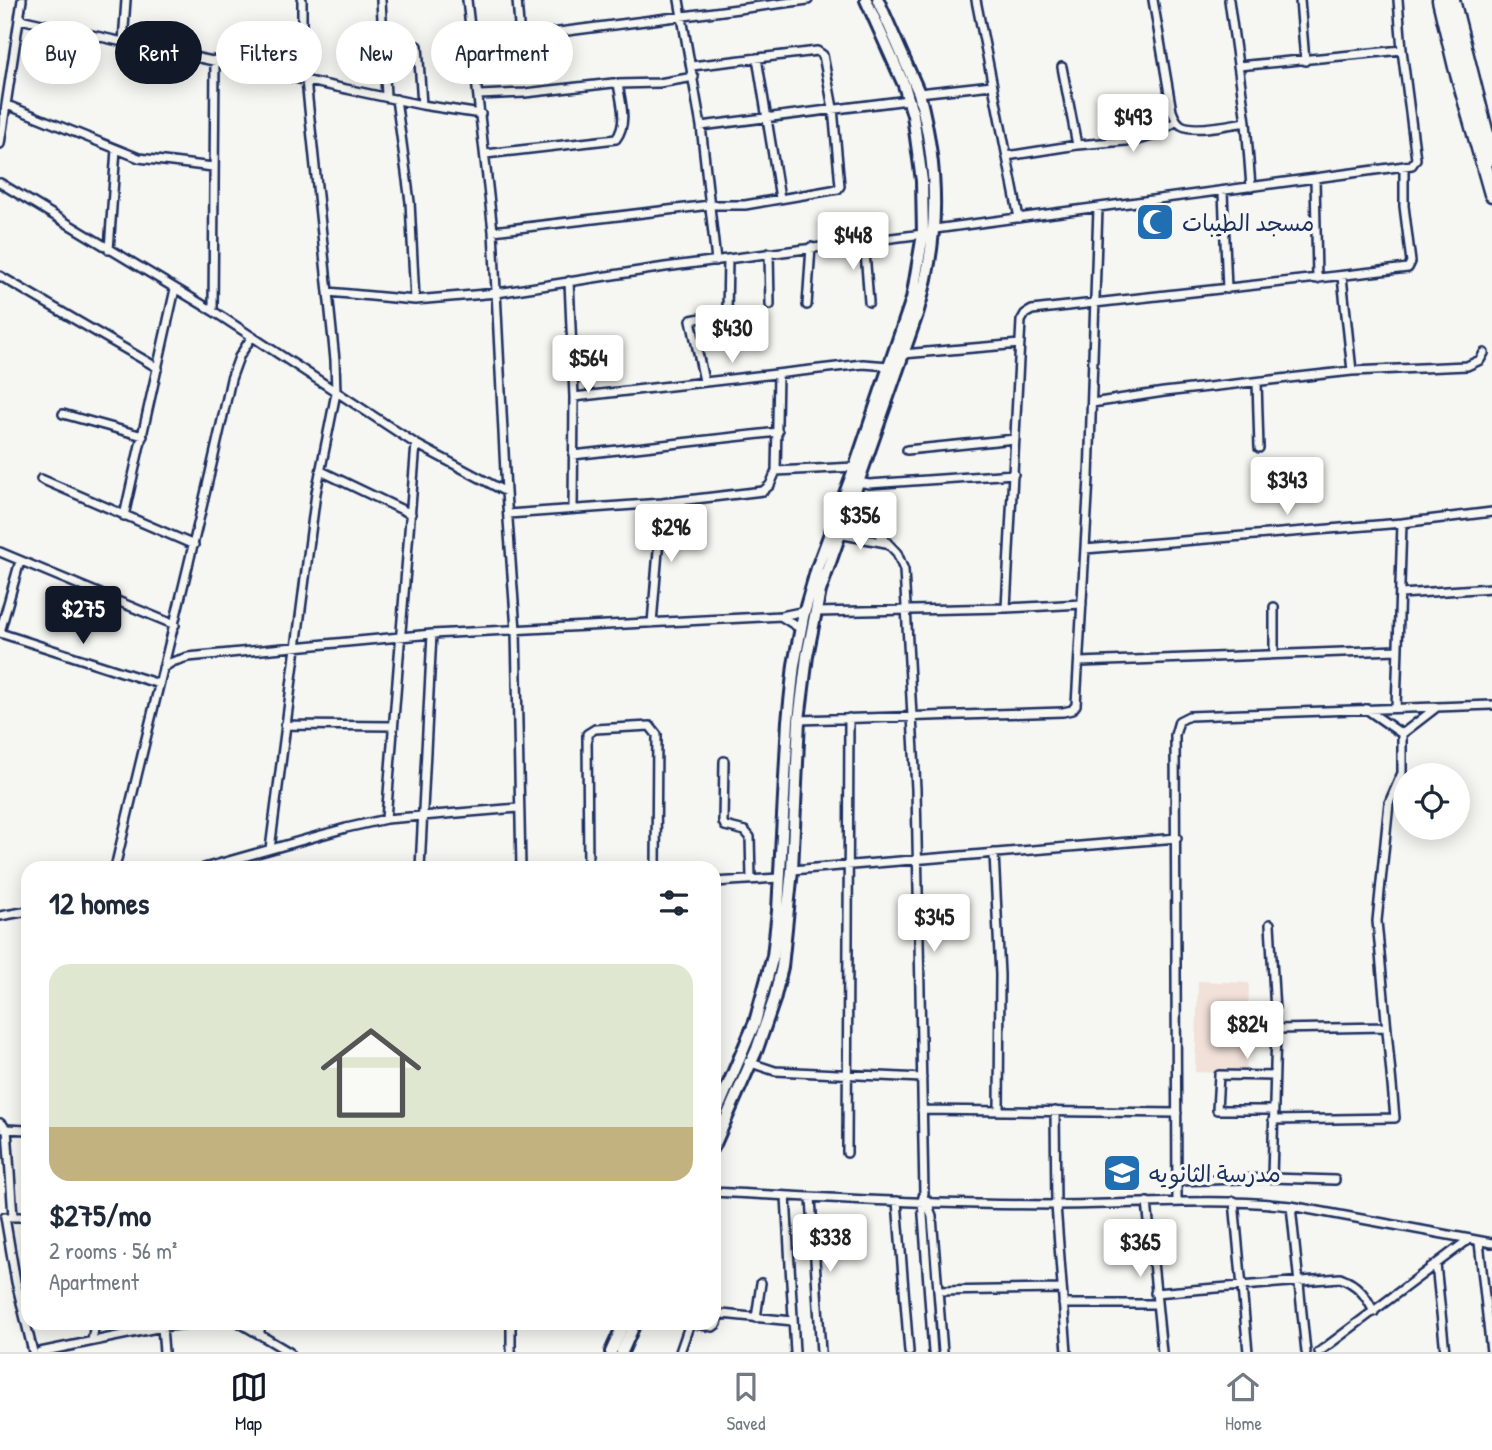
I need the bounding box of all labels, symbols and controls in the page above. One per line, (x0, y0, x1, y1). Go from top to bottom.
chip: Buy (21, 21, 101, 84)
chip: Rent (115, 21, 202, 84)
chip: Filters (216, 21, 322, 84)
chip: New (336, 21, 417, 84)
chip: Apartment (431, 21, 573, 84)
pin: $493 (1092, 94, 1174, 154)
text: $493 (1113, 101, 1153, 132)
mosque icon: مسجد الطيبات (1134, 201, 1176, 243)
place label: مسجد الطيبات (1182, 207, 1314, 238)
pin: $448 (812, 212, 894, 272)
text: $448 (834, 219, 872, 250)
pin: $430 (691, 306, 773, 365)
text: $430 (712, 312, 752, 343)
pin: $564 (547, 336, 629, 395)
text: $564 (568, 342, 608, 373)
pin: $343 (1246, 458, 1328, 517)
text: $343 (1267, 464, 1307, 495)
pin: $356 (819, 492, 901, 552)
text: $356 (840, 499, 880, 530)
pin: $296 (630, 504, 712, 564)
text: $296 (651, 511, 691, 542)
pin: $275 (42, 586, 124, 646)
text: $275 (61, 593, 105, 624)
map controls (1393, 763, 1470, 840)
button: locate (1393, 763, 1470, 840)
text: 12 homes (49, 883, 149, 923)
icon: filters (655, 884, 693, 922)
pin: $345 (893, 894, 975, 954)
text: $345 (914, 901, 954, 932)
pin: $824 (1206, 1002, 1288, 1061)
text: $824 (1226, 1008, 1268, 1039)
icon: home (308, 1010, 434, 1136)
school or university icon: مدرسة الثانويه (1101, 1152, 1143, 1194)
place label: مدرسة الثانويه (1149, 1158, 1281, 1189)
text: $275/mo (49, 1195, 151, 1235)
pin: $338 (789, 1214, 871, 1274)
pin: $365 (1099, 1220, 1181, 1279)
text: $338 (809, 1221, 851, 1252)
text: $365 (1120, 1226, 1160, 1257)
text: 2 rooms · 56 m² (49, 1235, 177, 1266)
text: Apartment (49, 1266, 139, 1297)
tab: Map (230, 1368, 268, 1436)
tab: Saved (727, 1368, 765, 1436)
tab: Home (1224, 1368, 1262, 1436)

